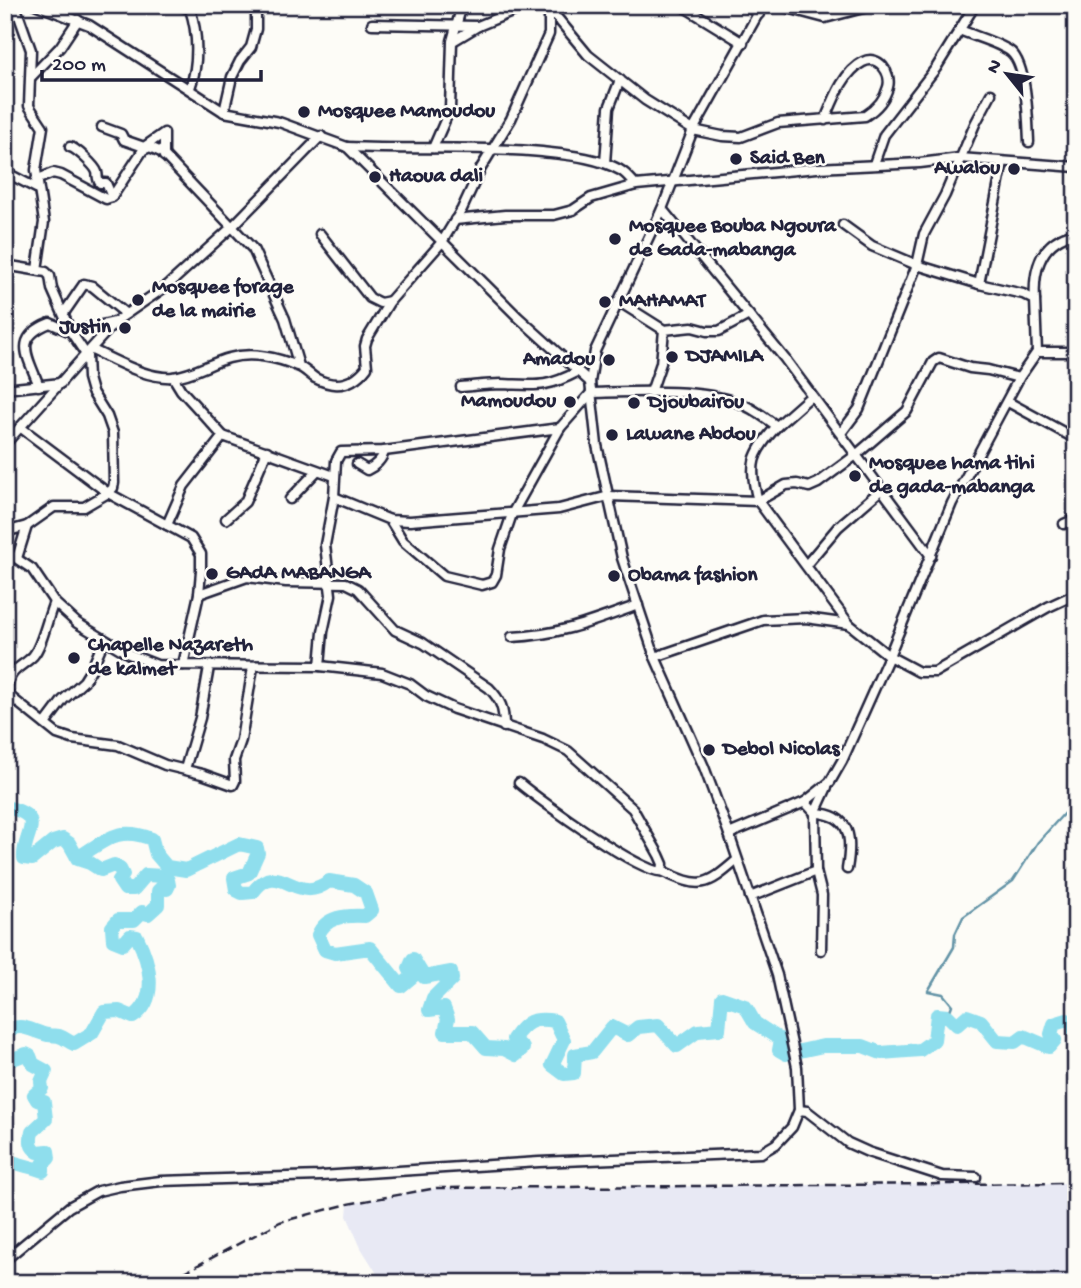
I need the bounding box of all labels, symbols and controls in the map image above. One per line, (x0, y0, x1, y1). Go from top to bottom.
scale bar (42, 38, 261, 82)
north arrow (972, 38, 1042, 108)
text: 200 m (52, 54, 106, 79)
text: N (982, 56, 1008, 78)
place label: Mosquee Mamoudou (318, 100, 495, 125)
marker: Mosquee Mamoudou (296, 104, 312, 120)
place label: Said Ben (750, 147, 826, 172)
marker: Said Ben (728, 151, 744, 167)
place label: Awalou (933, 157, 1000, 182)
marker: Awalou (1006, 161, 1022, 177)
place label: Haoua dali (389, 165, 483, 190)
marker: Haoua dali (367, 169, 383, 185)
place label: Mosquee Bouba Ngoura de Gada-mabanga (629, 215, 837, 264)
marker: Mosquee Bouba Ngoura de Gada-mabanga (607, 231, 623, 247)
place label: Mosquee forage de la mairie (152, 276, 295, 325)
place label: MAHAMAT (619, 290, 707, 315)
marker: Mosquee forage de la mairie (130, 292, 146, 308)
marker: MAHAMAT (597, 294, 613, 310)
place label: Justin (58, 316, 112, 341)
marker: Justin (117, 320, 133, 336)
place label: DJAMILA (684, 345, 765, 370)
place label: Amadou (522, 348, 595, 373)
marker: DJAMILA (664, 349, 680, 365)
marker: Amadou (601, 352, 617, 368)
place label: Mamoudou (461, 390, 556, 415)
place label: Djoubairou (646, 391, 744, 416)
marker: Mamoudou (562, 394, 578, 410)
marker: Djoubairou (626, 395, 642, 411)
place label: Lawane Abdou (626, 423, 756, 448)
marker: Lawane Abdou (604, 427, 620, 443)
place label: Mosquee hama tihi de gada-mabanga (869, 452, 1036, 501)
marker: Mosquee hama tihi de gada-mabanga (847, 468, 863, 484)
place label: GAdA MABANGA (226, 562, 372, 587)
place label: Obama fashion (628, 564, 758, 589)
marker: GAdA MABANGA (204, 566, 220, 582)
marker: Obama fashion (606, 568, 622, 584)
place label: Chapelle Nazareth de kalmet (87, 634, 254, 683)
marker: Chapelle Nazareth de kalmet (66, 650, 82, 666)
place label: Debol Nicolas (721, 738, 841, 763)
marker: Debol Nicolas (701, 742, 717, 758)

